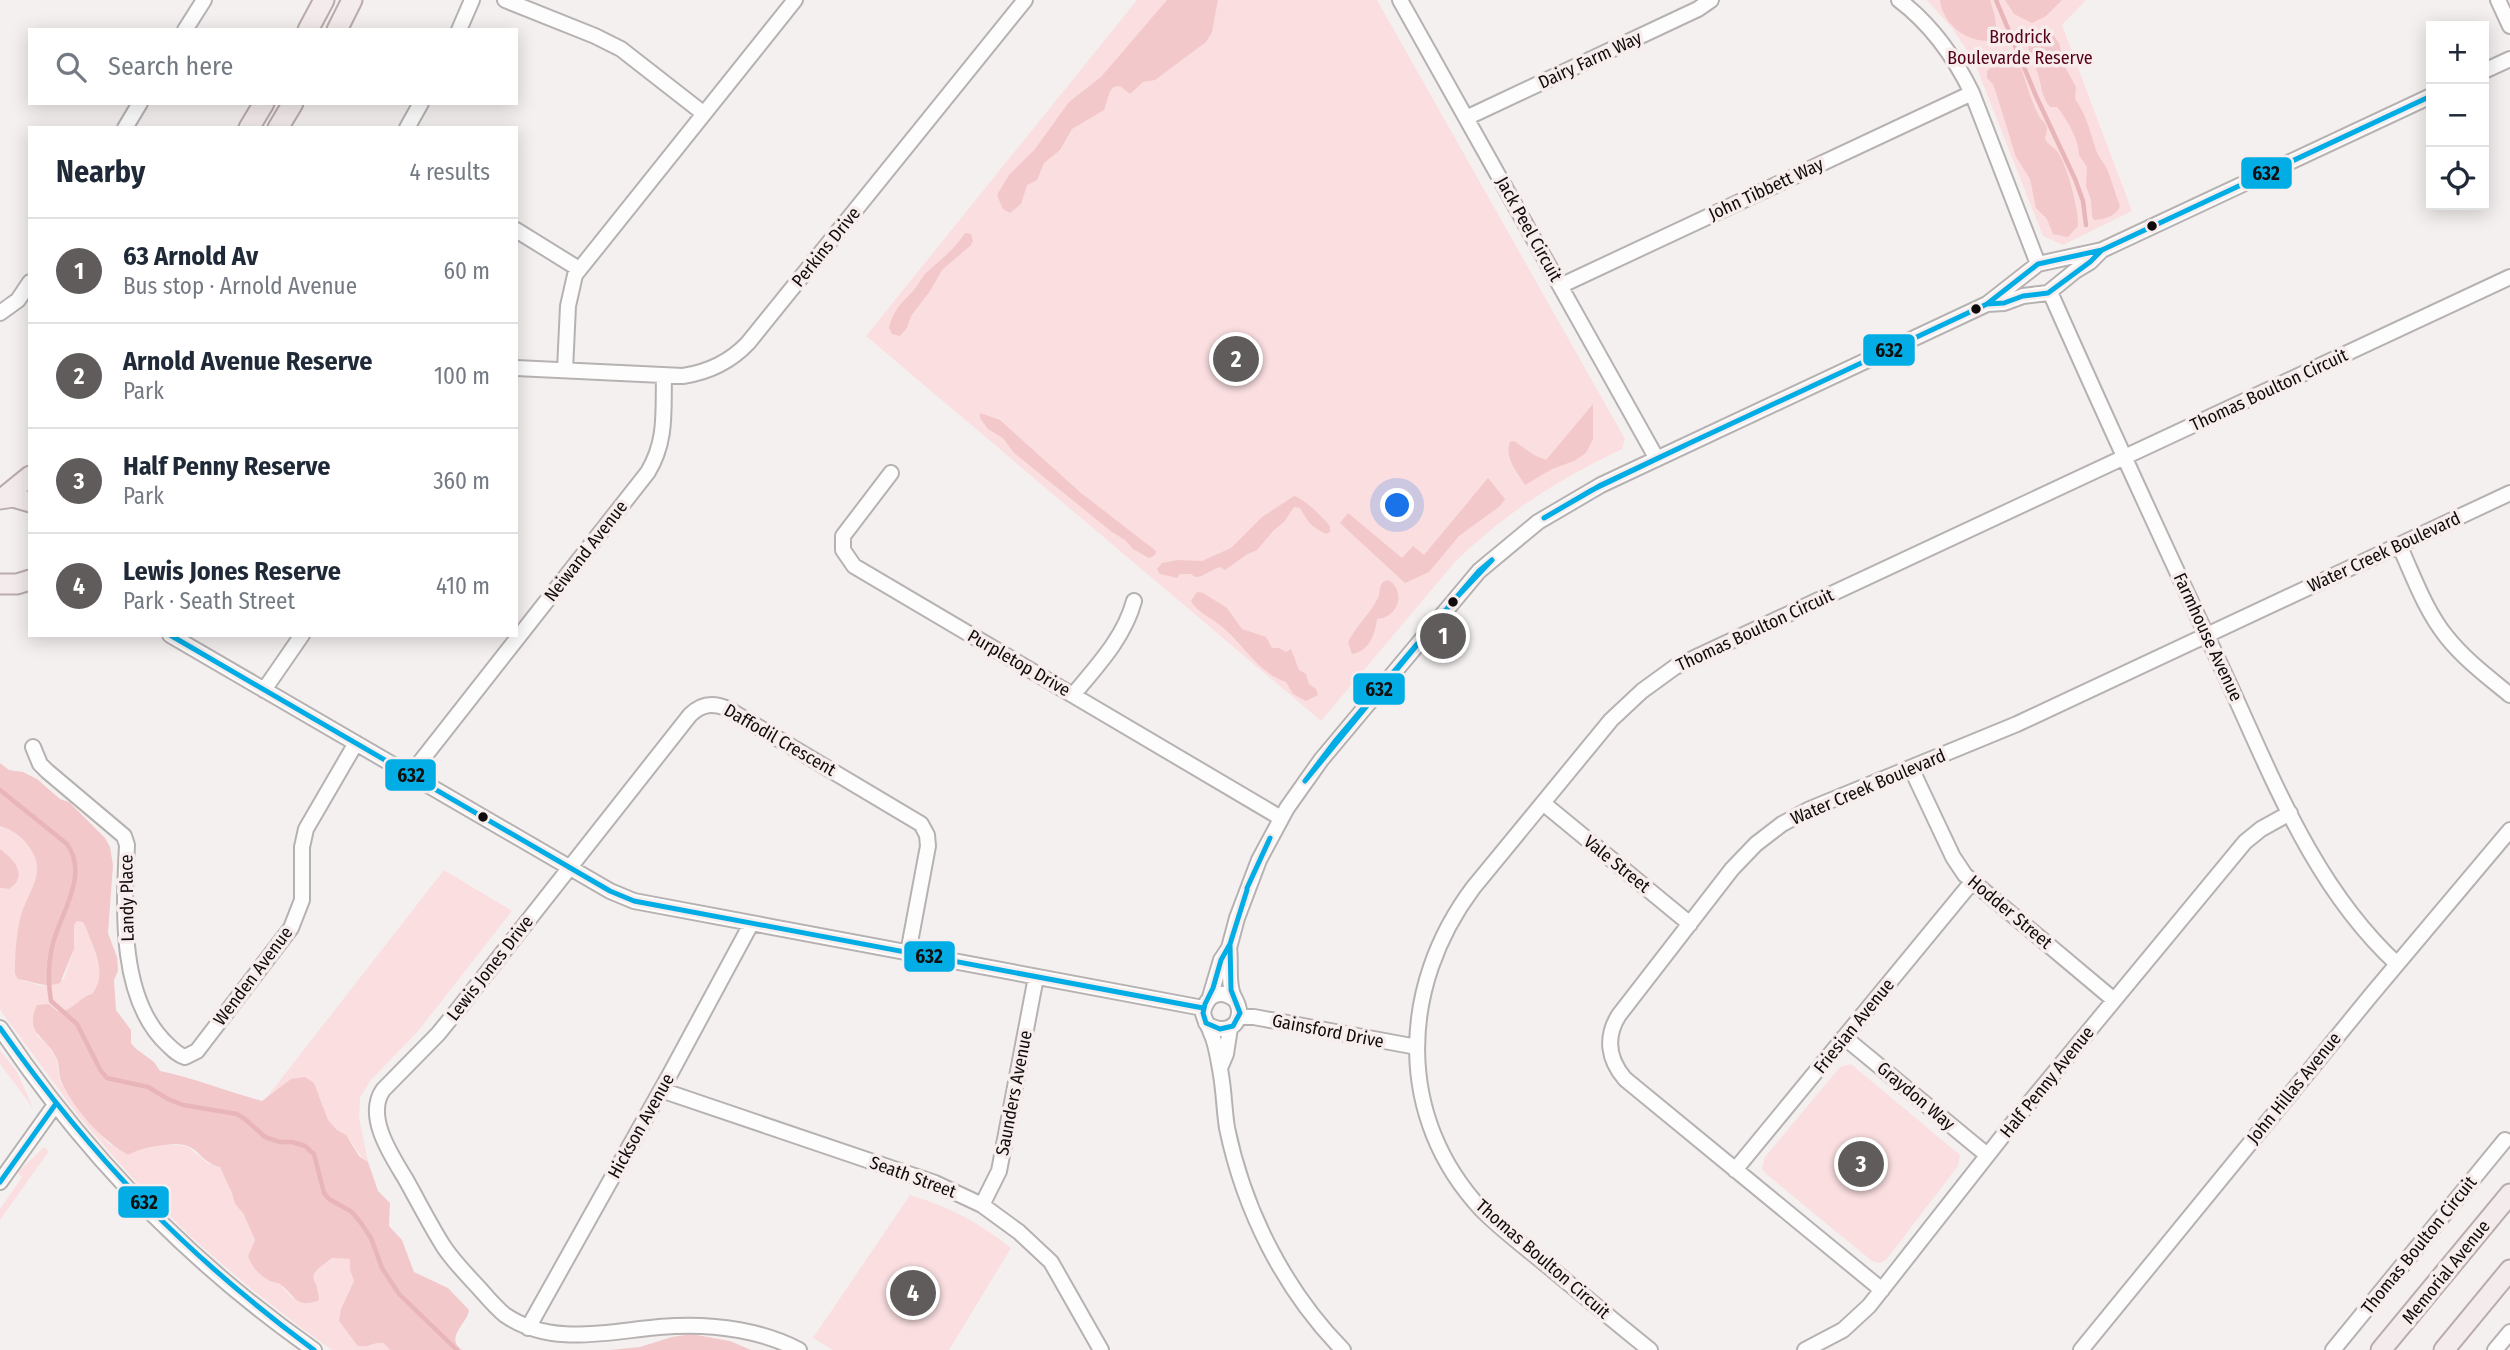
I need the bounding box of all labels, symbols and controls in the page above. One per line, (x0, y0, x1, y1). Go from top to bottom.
map controls (2426, 21, 2489, 210)
button: + (2426, 21, 2489, 84)
street label: Dairy Farm Way (1535, 26, 1645, 94)
park label: Brodrick Boulevarde Reserve (1947, 26, 2093, 69)
search box (28, 28, 518, 105)
icon: search (52, 48, 90, 86)
text: Search here (108, 51, 233, 82)
button: − (2426, 84, 2489, 147)
button: locate (2426, 147, 2489, 210)
street label: John Tibbett Way (1705, 153, 1827, 225)
text: Nearby (56, 154, 145, 190)
line badge: 632 (2240, 156, 2293, 190)
text: 4 results (409, 158, 490, 186)
text: 632 (2252, 162, 2280, 185)
street label: Jack Peel Circuit (1491, 173, 1567, 285)
street label: Perkins Drive (787, 203, 865, 291)
unlabelled marker (2145, 219, 2159, 233)
text: 63 Arnold Av (123, 241, 258, 272)
text: 1 (74, 257, 84, 285)
text: 60 m (444, 257, 490, 285)
text: Bus stop · Arnold Avenue (123, 272, 357, 300)
unlabelled marker (1969, 302, 1983, 316)
pin: 2 (1213, 333, 1259, 385)
line badge: 632 (1862, 333, 1916, 367)
text: 632 (1875, 339, 1903, 362)
street label: Thomas Boulton Circuit (2187, 344, 2351, 436)
text: Arnold Avenue Reserve (123, 346, 372, 377)
text: 2 (74, 362, 84, 390)
text: 100 m (434, 362, 490, 390)
text: Park (123, 377, 164, 405)
text: Half Penny Reserve (123, 451, 330, 482)
text: 3 (74, 467, 84, 495)
text: 360 m (433, 467, 490, 495)
text: Park (123, 482, 164, 510)
your location (1380, 488, 1414, 522)
street label: Neiwand Avenue (540, 496, 632, 606)
street label: Water Creek Boulevard (2304, 507, 2464, 597)
text: Lewis Jones Reserve (123, 556, 341, 587)
street label: Farmhouse Avenue (2169, 569, 2247, 705)
text: 4 (73, 572, 85, 600)
text: 410 m (436, 572, 490, 600)
street label: Thomas Boulton Circuit (1673, 584, 1837, 676)
text: Park · Seath Street (123, 587, 295, 615)
unlabelled marker (1446, 595, 1460, 609)
pin: 1 (1420, 610, 1466, 662)
street label: Purpletop Drive (964, 625, 1074, 701)
line badge: 632 (1352, 672, 1406, 706)
text: 632 (1365, 678, 1393, 701)
street label: Daffodil Crescent (720, 699, 840, 781)
street label: Water Creek Boulevard (1787, 744, 1949, 830)
line badge: 632 (384, 758, 437, 792)
text: 632 (397, 764, 425, 787)
unlabelled marker (476, 810, 490, 824)
street label: Vale Street (1579, 831, 1655, 898)
street label: Landy Place (115, 854, 139, 942)
street label: Hodder Street (1963, 870, 2057, 954)
street label: Lewis Jones Drive (442, 911, 538, 1025)
street label: Wenden Avenue (209, 922, 297, 1030)
line badge: 632 (903, 940, 956, 973)
text: 632 (915, 945, 943, 968)
street label: Friesian Avenue (1809, 974, 1899, 1078)
street label: Gainsford Drive (1270, 1009, 1386, 1053)
street label: Half Penny Avenue (1995, 1022, 2099, 1142)
street label: Saunders Avenue (991, 1028, 1037, 1158)
street label: John Hillas Avenue (2242, 1028, 2346, 1148)
street label: Graydon Way (1873, 1057, 1959, 1135)
street label: Hickson Avenue (603, 1070, 679, 1182)
pin: 3 (1838, 1138, 1884, 1190)
street label: Seath Street (867, 1151, 959, 1203)
street label: Thomas Boulton Circuit (2357, 1172, 2481, 1318)
line badge: 632 (117, 1185, 170, 1219)
text: 632 (130, 1191, 158, 1214)
street label: Thomas Boulton Circuit (1471, 1195, 1615, 1323)
street label: Memorial Avenue (2397, 1215, 2495, 1328)
pin: 4 (890, 1267, 936, 1319)

